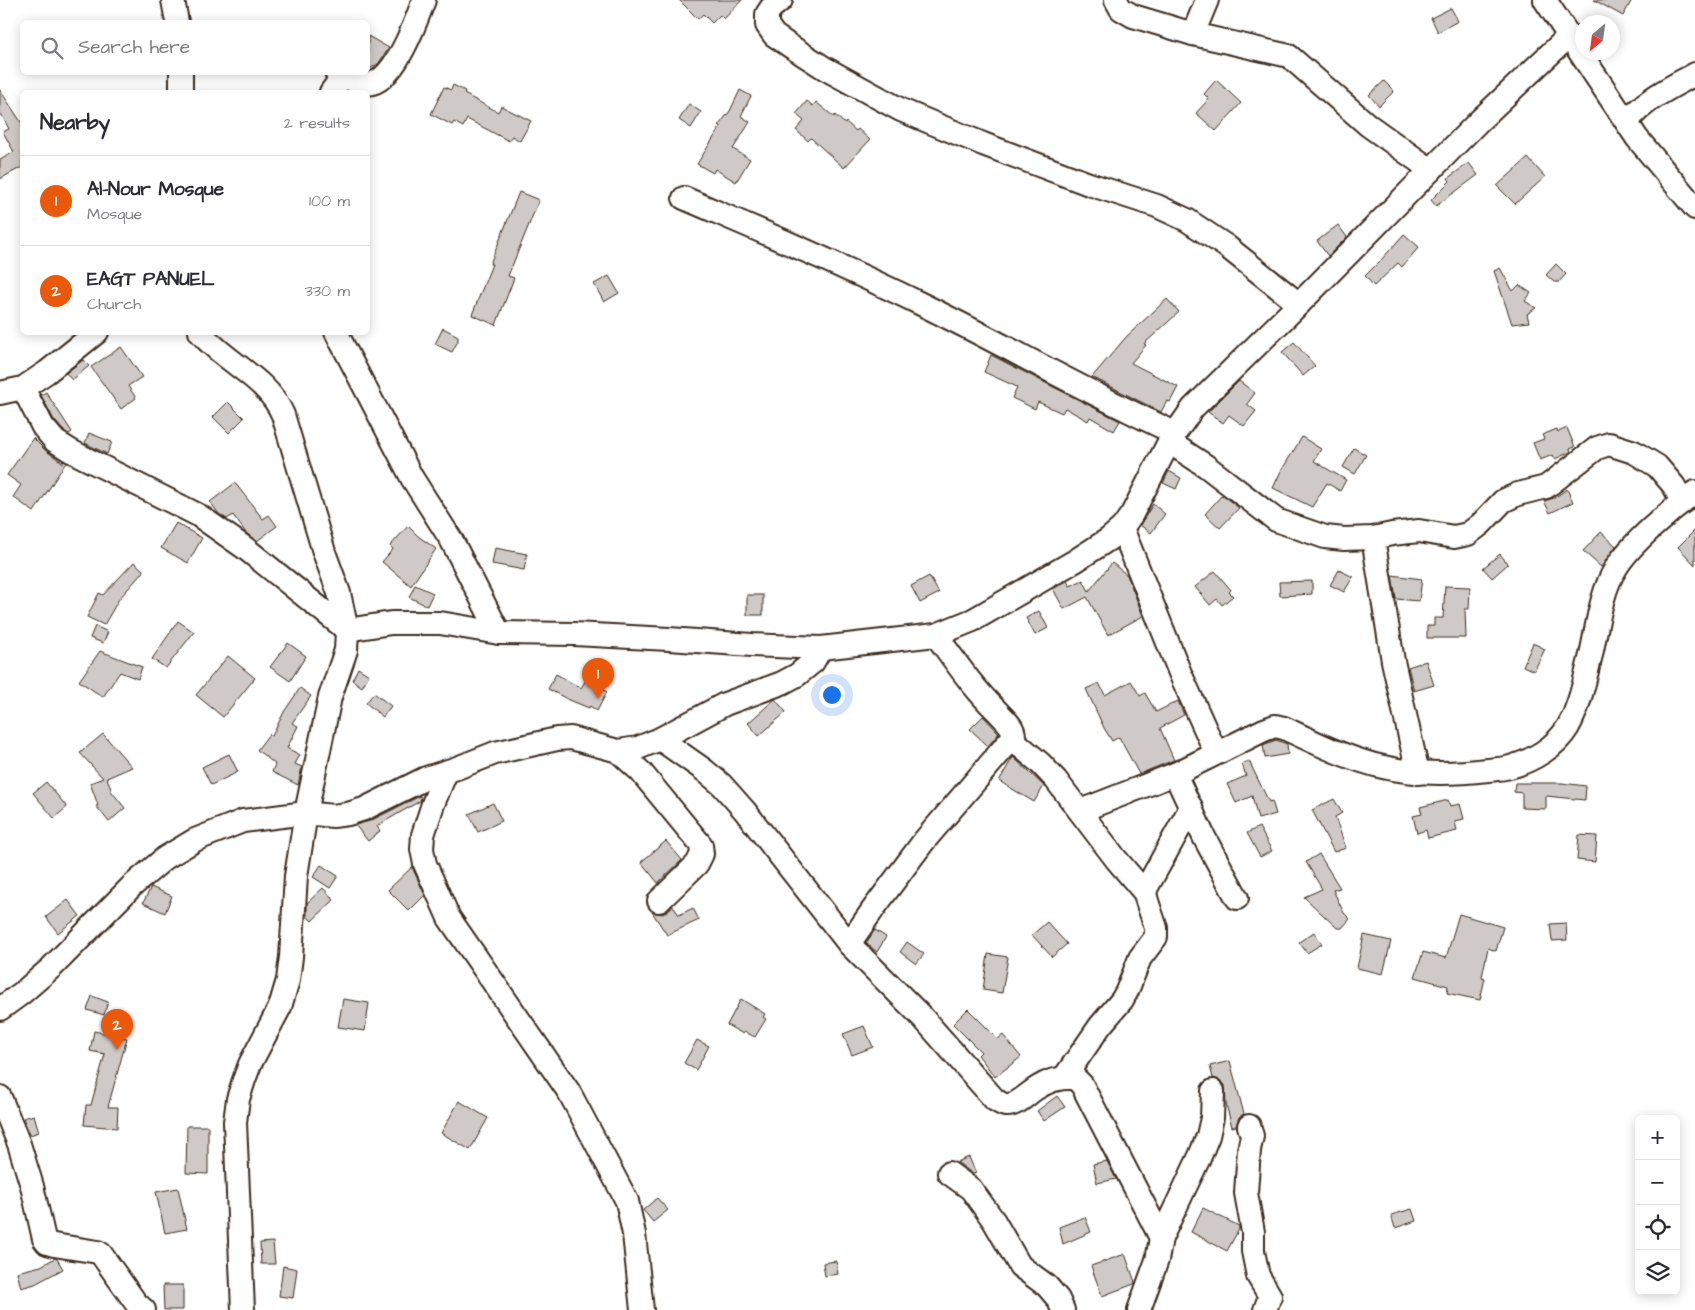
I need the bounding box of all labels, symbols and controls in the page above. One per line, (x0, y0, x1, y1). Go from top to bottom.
north arrow (1575, 15, 1620, 60)
search box (20, 20, 370, 75)
icon: search (38, 34, 66, 62)
text: Search here (78, 34, 190, 61)
text: Nearby (40, 108, 110, 137)
text: 2 results (284, 112, 350, 134)
text: Al-Nour Mosque (87, 176, 224, 203)
text: 1 (55, 190, 57, 212)
text: 100 m (309, 190, 350, 212)
text: Mosque (87, 203, 142, 225)
text: EAGT PANUEL (87, 266, 214, 293)
text: 2 (51, 280, 61, 302)
text: 330 m (305, 280, 350, 302)
text: Church (87, 293, 141, 315)
pin: 1 (582, 658, 614, 699)
your location (819, 682, 845, 708)
pin: 2 (101, 1009, 133, 1050)
map controls (1635, 1115, 1680, 1295)
button: + (1635, 1115, 1680, 1160)
button: − (1635, 1160, 1680, 1205)
button: locate (1635, 1205, 1680, 1250)
button: layers (1635, 1250, 1680, 1295)

